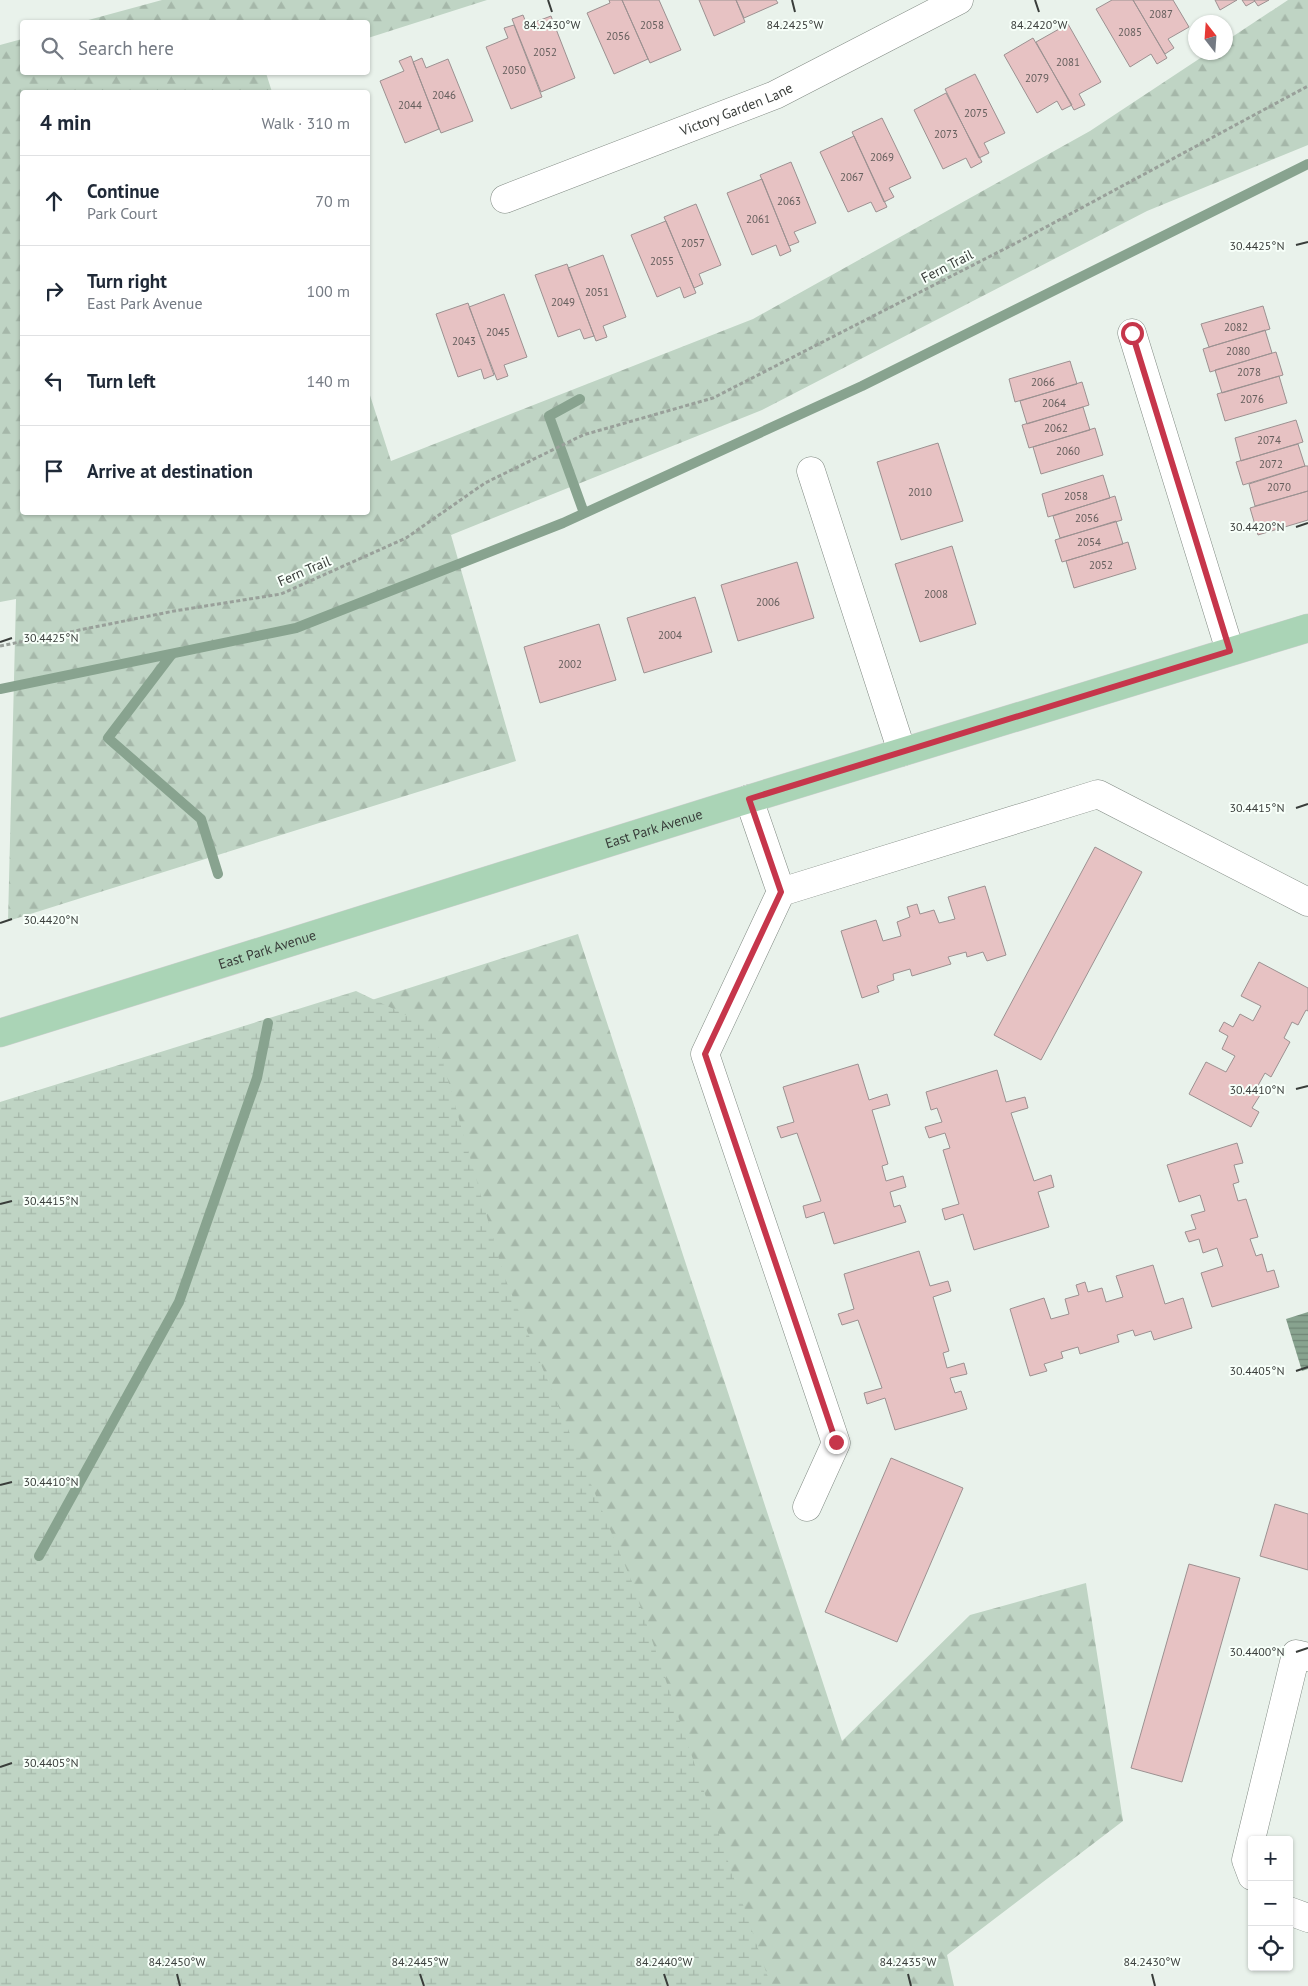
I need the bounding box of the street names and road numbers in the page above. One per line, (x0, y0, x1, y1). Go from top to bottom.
street label: Victory Garden Lane (676, 78, 796, 140)
street label: Fern Trail (918, 245, 976, 287)
street label: Fern Trail (275, 552, 333, 590)
street label: East Park Avenue (603, 805, 705, 852)
street label: East Park Avenue (216, 926, 318, 973)

